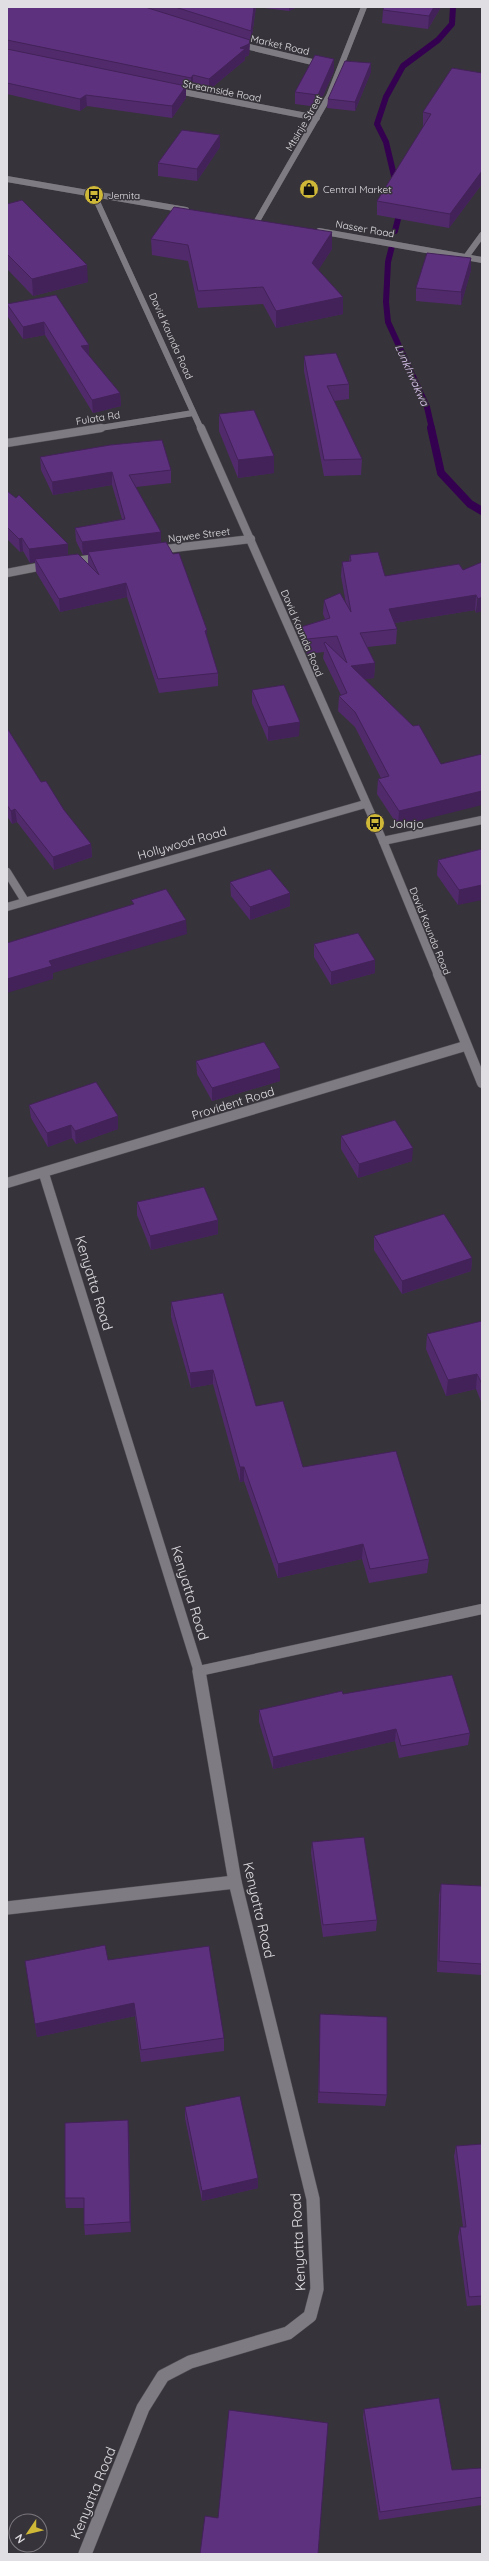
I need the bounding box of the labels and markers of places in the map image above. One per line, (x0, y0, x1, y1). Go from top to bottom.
shop icon: Central Market (298, 178, 320, 200)
place label: Central Market (323, 183, 392, 196)
bus stop icon: Jemita (83, 184, 105, 206)
place label: Jemita (108, 189, 140, 202)
bus stop icon: Jolajo (364, 812, 386, 834)
place label: Jolajo (389, 816, 424, 831)

